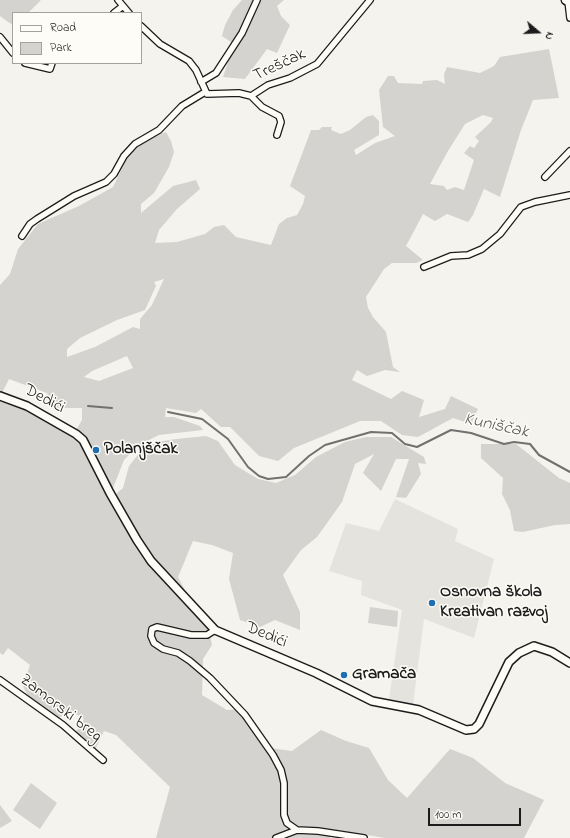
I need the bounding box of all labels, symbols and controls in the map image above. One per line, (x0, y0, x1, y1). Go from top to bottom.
legend (12, 12, 142, 64)
north arrow (518, 12, 558, 52)
text: Road (50, 19, 76, 37)
text: N (541, 30, 558, 42)
text: Park (50, 39, 72, 57)
street label: Treščak (251, 45, 309, 87)
street label: Dedići (20, 381, 68, 419)
water label: Kuniščak (462, 410, 530, 444)
place label: Polanjščak (104, 440, 178, 460)
marker: Polanjščak (91, 445, 101, 455)
place label: Osnovna škola Kreativan razvoj (440, 583, 547, 623)
marker: Osnovna škola Kreativan razvoj (427, 598, 437, 608)
street label: Dedići (242, 618, 290, 654)
place label: Gramača (352, 665, 416, 685)
street label: Zamorski breg (15, 670, 105, 748)
marker: Gramača (339, 670, 349, 680)
scale bar (430, 800, 523, 826)
text: 100 m (435, 806, 462, 824)

